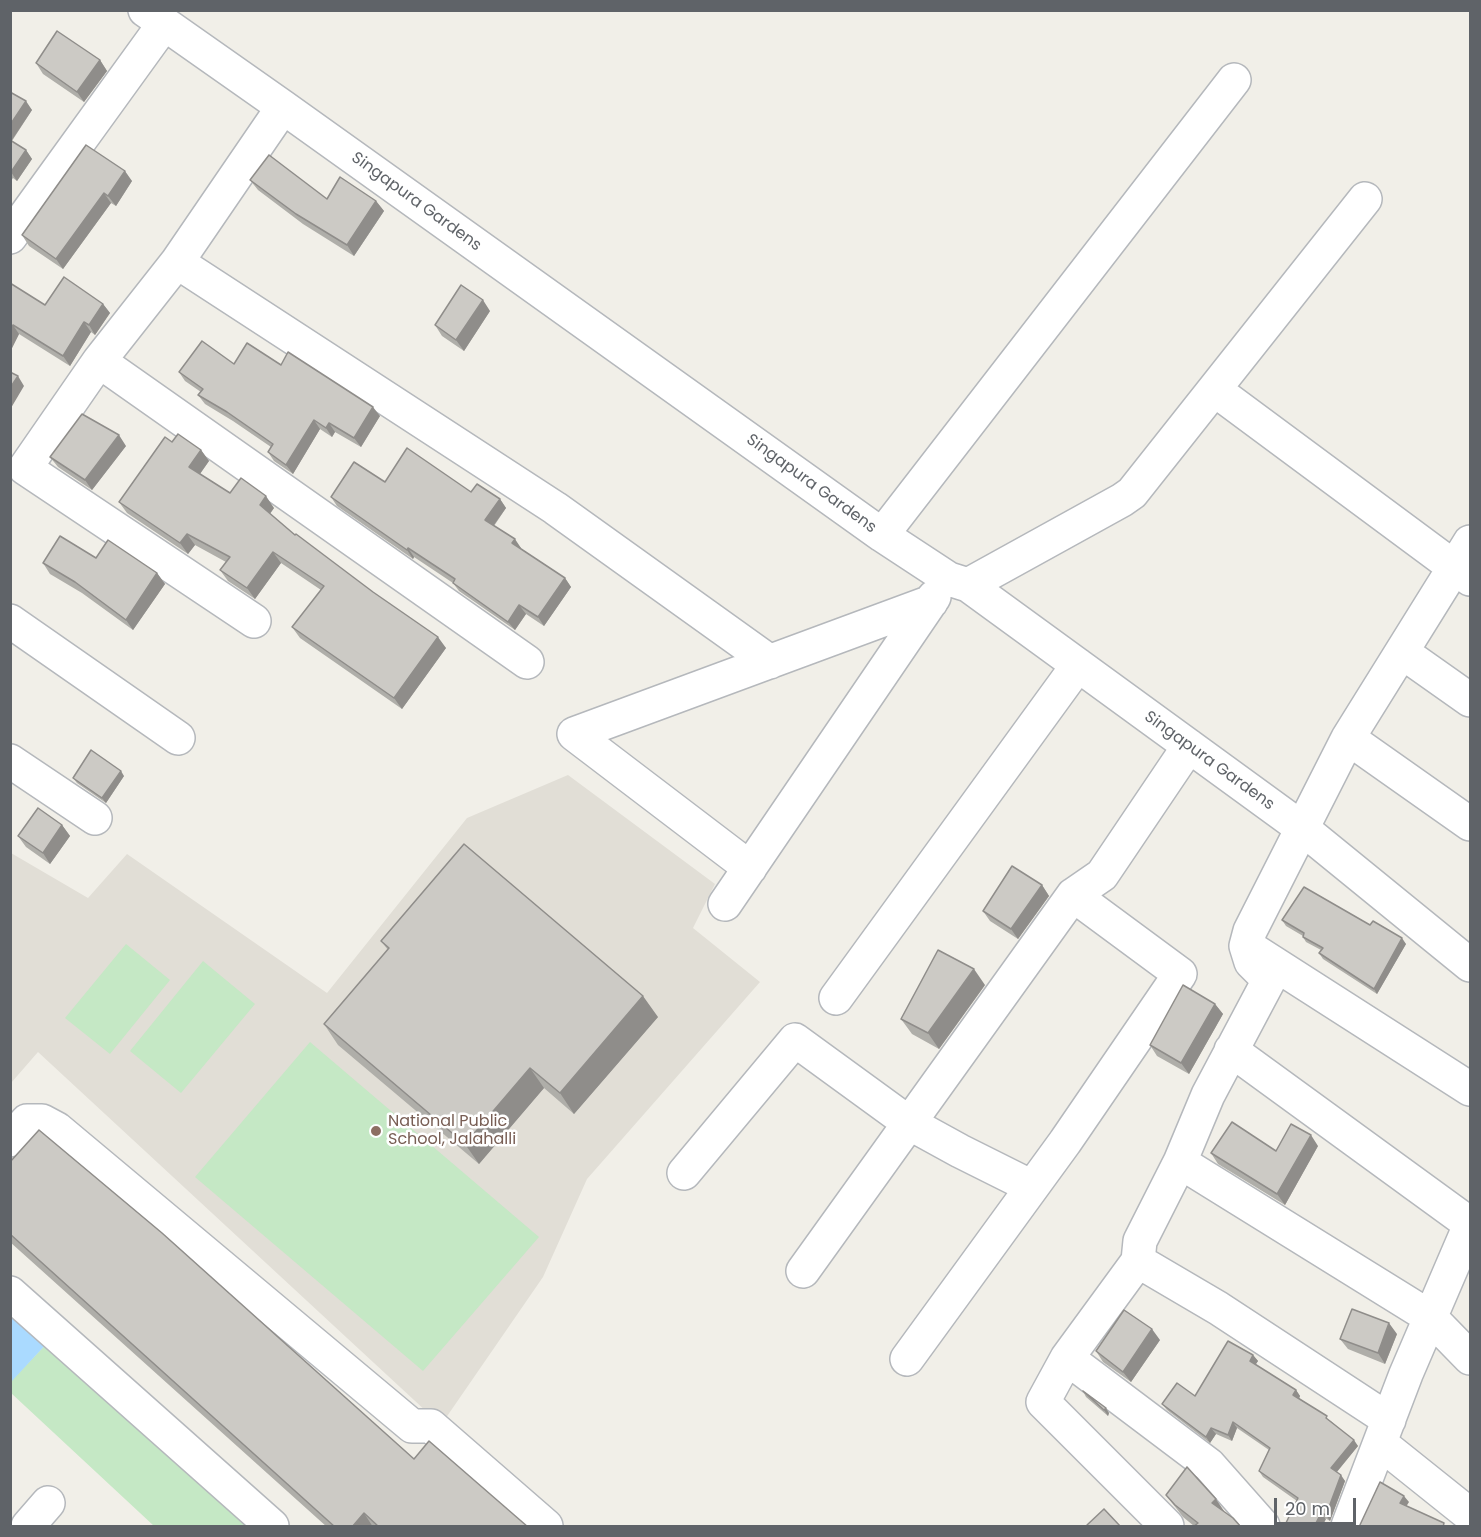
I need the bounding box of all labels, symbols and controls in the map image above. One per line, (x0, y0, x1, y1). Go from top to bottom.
street label: Singapura Gardens (347, 148, 485, 256)
street label: Singapura Gardens (742, 430, 880, 538)
street label: Singapura Gardens (1140, 707, 1278, 815)
place label: National Public School, Jalahalli (388, 1112, 516, 1150)
marker: National Public School, Jalahalli (369, 1124, 383, 1138)
scale bar (1277, 1486, 1360, 1524)
text: 20 m (1285, 1496, 1330, 1521)

